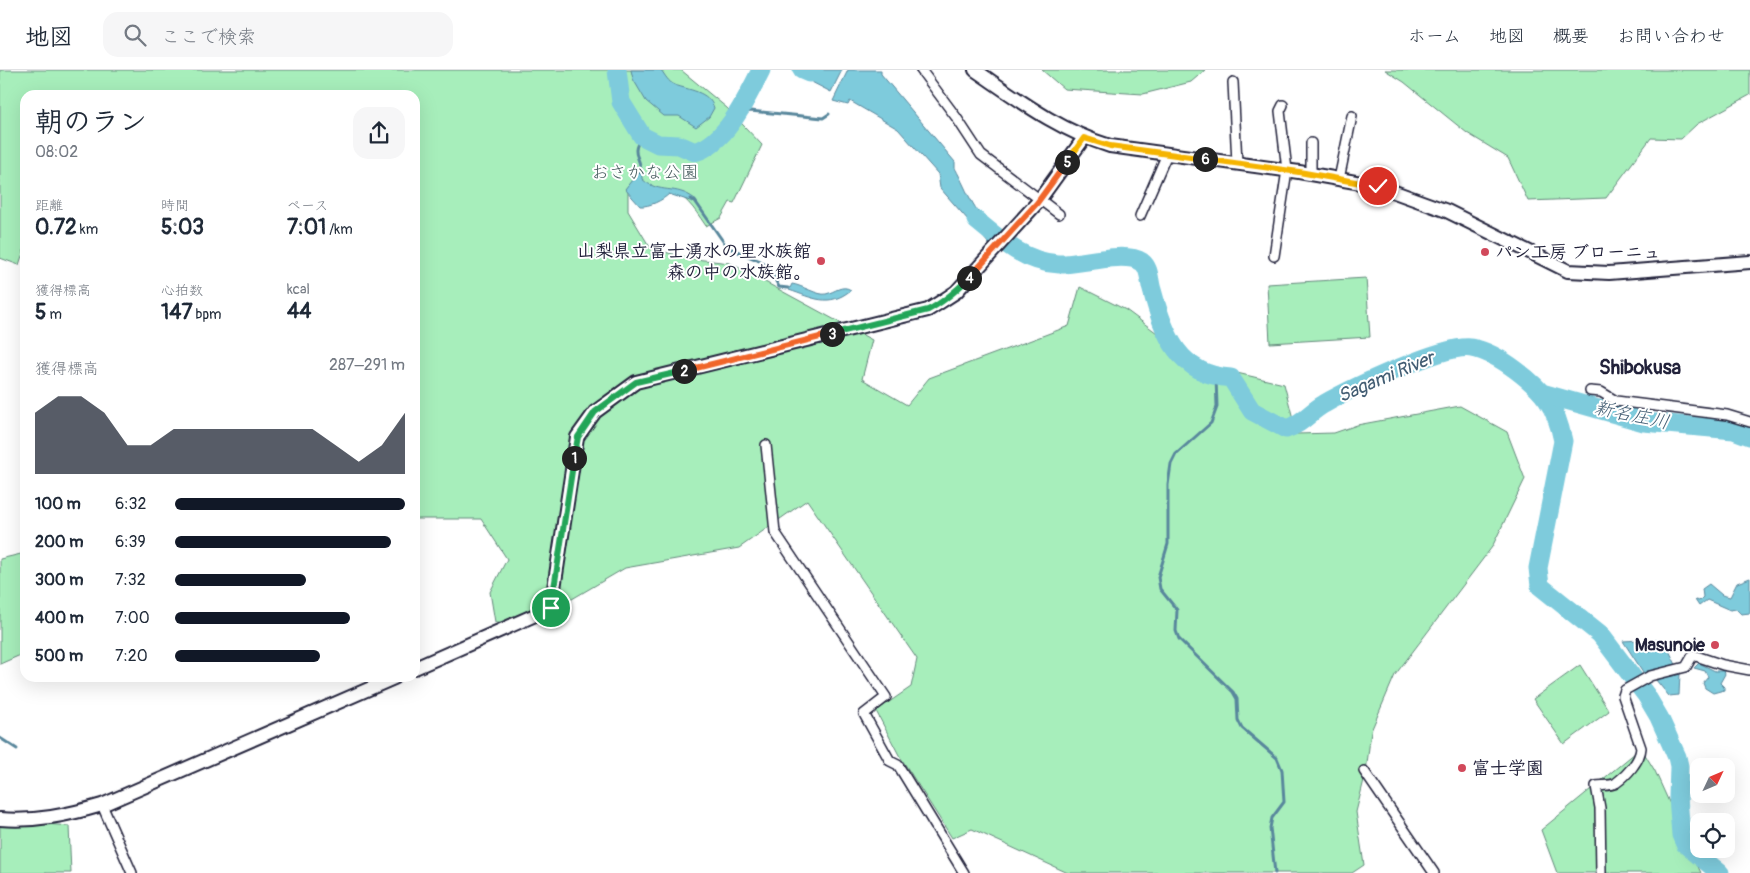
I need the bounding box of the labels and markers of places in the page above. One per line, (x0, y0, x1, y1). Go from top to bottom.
pin: 6 (1192, 146, 1218, 172)
pin: 5 (1054, 150, 1080, 174)
pin (1357, 165, 1399, 207)
place label: 山梨県立富士湧水の里水族館 森の中の水族館。 (577, 240, 811, 284)
place label: パン工房 ブローニュ (1495, 241, 1661, 264)
marker: パン工房 ブローニュ (1479, 246, 1491, 258)
marker: 山梨県立富士湧水の里水族館 森の中の水族館。 (815, 255, 827, 267)
pin: 4 (956, 266, 982, 290)
pin: 3 (820, 322, 844, 346)
pin: 2 (672, 358, 696, 384)
pin: 1 (562, 446, 586, 470)
pin (530, 587, 572, 629)
place label: Masunoie (1635, 634, 1706, 657)
marker: Masunoie (1709, 639, 1721, 651)
place label: 富士学園 (1472, 757, 1544, 780)
marker: 富士学園 (1456, 762, 1468, 774)

